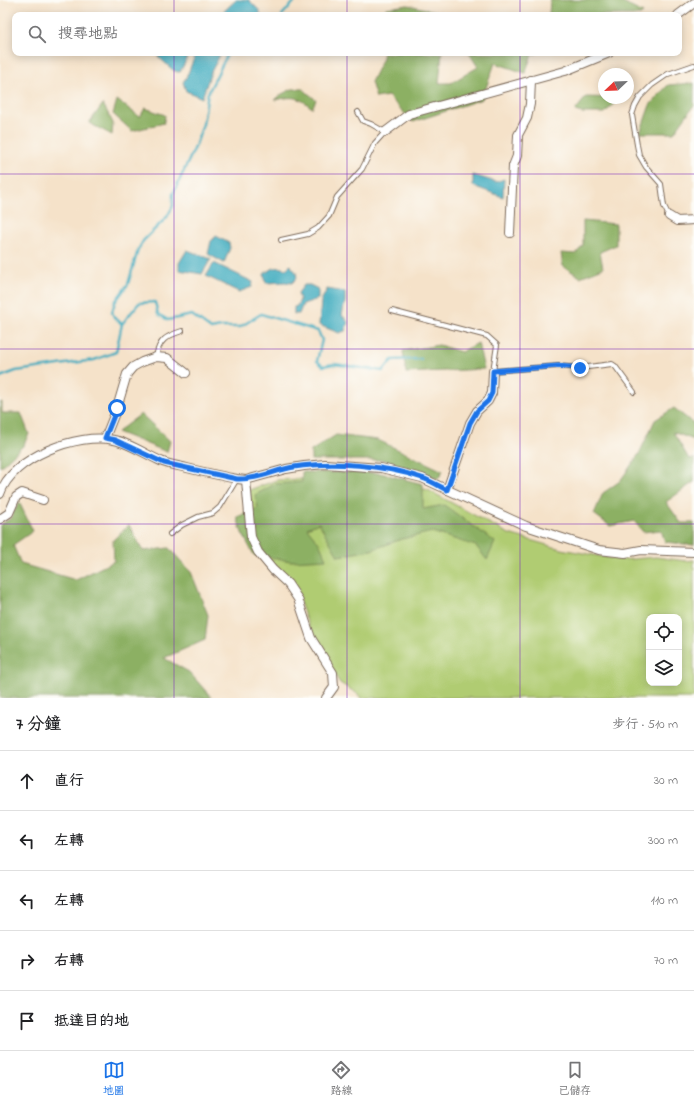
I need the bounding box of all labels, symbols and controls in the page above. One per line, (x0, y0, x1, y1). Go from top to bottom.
search box (12, 12, 682, 56)
icon: search (26, 23, 48, 45)
text: 搜尋地點 (58, 23, 118, 45)
north arrow (598, 68, 634, 104)
route end (571, 359, 589, 377)
route start (108, 399, 126, 417)
map controls (646, 614, 682, 686)
button: locate (646, 614, 682, 650)
button: layers (646, 650, 682, 686)
text: 7 分鐘 (16, 712, 61, 737)
text: 步行 · 510 m (612, 715, 678, 734)
icon: ahead (16, 770, 38, 792)
text: 直行 (54, 770, 84, 792)
text: 30 m (654, 771, 678, 790)
icon: left (16, 830, 38, 852)
text: 左轉 (54, 830, 84, 852)
text: 300 m (648, 831, 678, 850)
icon: left (16, 890, 38, 912)
text: 左轉 (54, 890, 84, 912)
text: 110 m (651, 891, 678, 910)
icon: right (16, 950, 38, 972)
text: 右轉 (54, 950, 84, 972)
text: 70 m (654, 951, 678, 970)
icon: arrive (16, 1010, 38, 1032)
text: 抵達目的地 (54, 1010, 129, 1032)
tab: 地圖 (103, 1059, 125, 1099)
tab: 路線 (330, 1059, 352, 1099)
tab: 已儲存 (558, 1059, 591, 1099)

